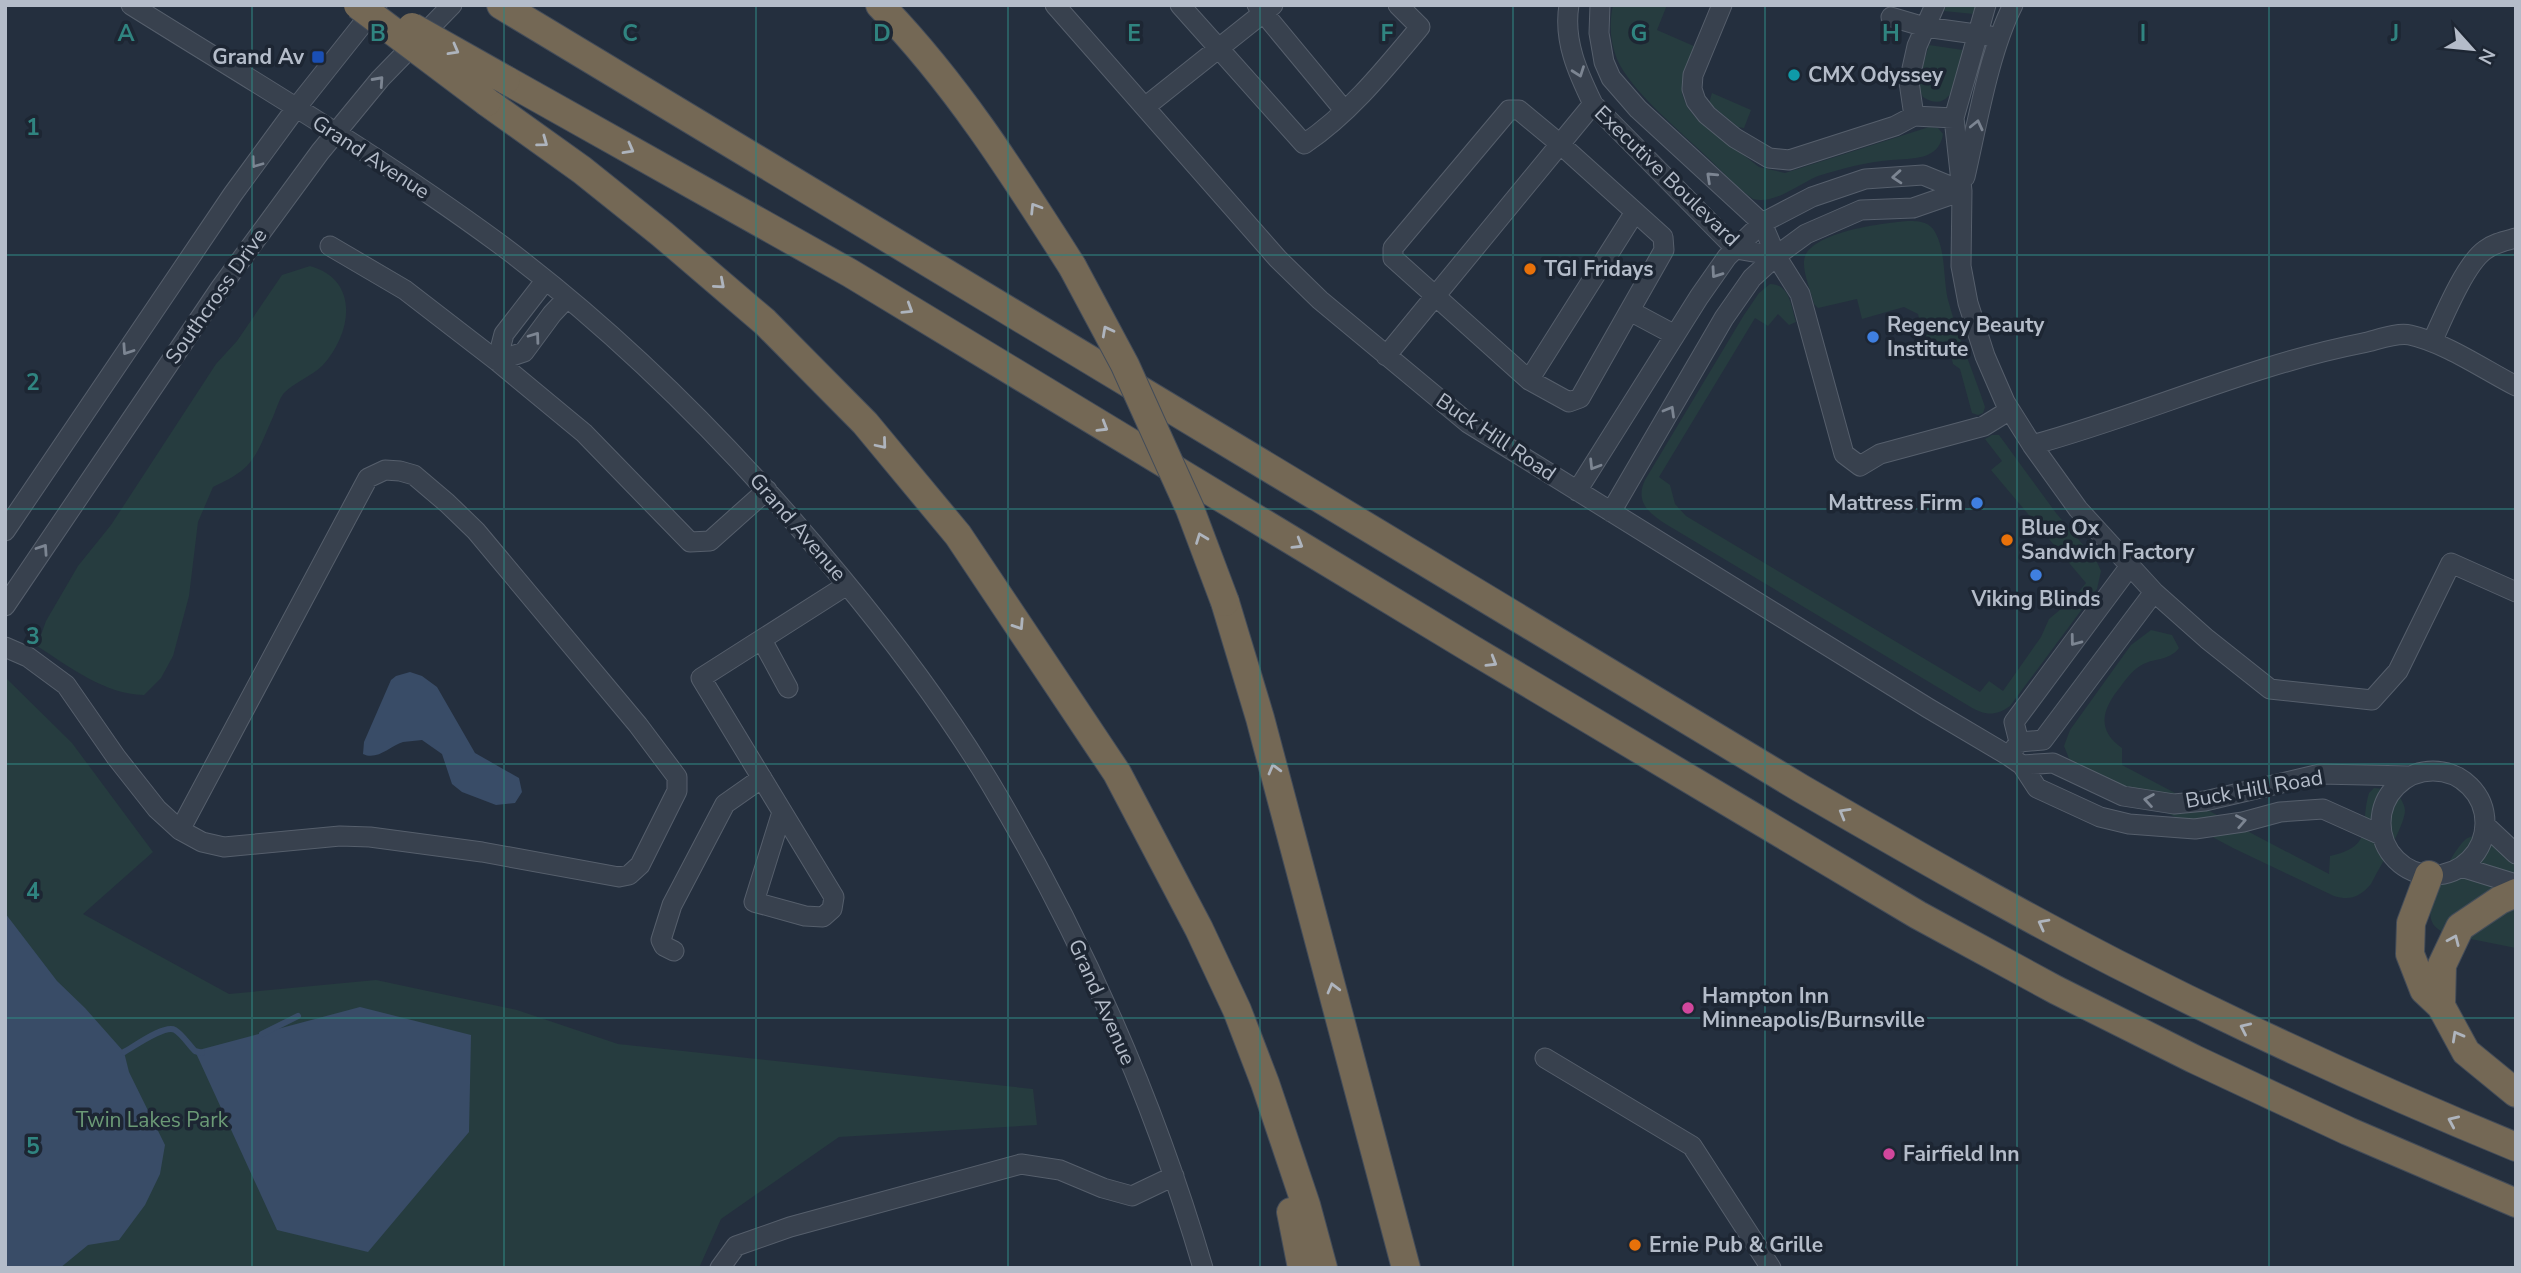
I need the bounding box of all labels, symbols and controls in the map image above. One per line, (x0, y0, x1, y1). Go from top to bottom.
north arrow (2437, 14, 2507, 84)
text: A (117, 18, 135, 49)
text: B (370, 18, 386, 49)
text: C (622, 18, 638, 49)
text: D (873, 18, 891, 49)
text: E (1127, 18, 1141, 49)
text: F (1381, 18, 1394, 49)
text: G (1631, 18, 1647, 49)
text: H (1882, 18, 1900, 49)
text: I (2140, 18, 2146, 49)
text: J (2390, 18, 2399, 49)
one-way arrow (446, 42, 459, 55)
place label: Grand Av (212, 43, 305, 71)
text: N (2471, 44, 2501, 69)
marker: Grand Av (310, 49, 326, 65)
place label: CMX Odyssey (1808, 61, 1944, 89)
one-way arrow (1571, 65, 1585, 77)
marker: CMX Odyssey (1786, 67, 1802, 83)
one-way arrow (371, 76, 383, 89)
street label: Executive Boulevard (1588, 99, 1746, 253)
street label: Grand Avenue (307, 109, 435, 205)
text: 1 (26, 112, 40, 143)
one-way arrow (1969, 119, 1983, 131)
one-way arrow (535, 134, 548, 146)
one-way arrow (622, 141, 635, 154)
one-way arrow (251, 155, 264, 168)
one-way arrow (1891, 169, 1902, 184)
one-way arrow (1706, 173, 1719, 185)
one-way arrow (1031, 203, 1044, 216)
street label: Southcross Drive (159, 223, 273, 369)
place label: TGI Fridays (1544, 255, 1653, 283)
marker: TGI Fridays (1522, 261, 1538, 277)
one-way arrow (1712, 265, 1724, 278)
one-way arrow (712, 276, 725, 288)
one-way arrow (901, 300, 914, 313)
place label: Regency Beauty Institute (1887, 311, 2045, 363)
one-way arrow (1102, 326, 1115, 338)
marker: Regency Beauty Institute (1865, 329, 1881, 345)
one-way arrow (527, 332, 539, 345)
one-way arrow (122, 343, 135, 356)
text: 2 (26, 367, 40, 398)
street label: Buck Hill Road (1430, 386, 1562, 488)
one-way arrow (1662, 405, 1675, 418)
one-way arrow (1095, 419, 1108, 432)
one-way arrow (874, 435, 886, 448)
one-way arrow (1589, 457, 1602, 470)
street label: Grand Avenue (743, 467, 853, 587)
place label: Mattress Firm (1828, 489, 1963, 517)
marker: Mattress Firm (1969, 495, 1985, 511)
place label: Blue Ox Sandwich Factory (2021, 514, 2195, 566)
marker: Blue Ox Sandwich Factory (1999, 532, 2015, 548)
one-way arrow (1195, 533, 1209, 545)
one-way arrow (1290, 535, 1303, 548)
one-way arrow (35, 544, 48, 557)
marker: Viking Blinds (2028, 567, 2044, 583)
place label: Viking Blinds (1970, 585, 2101, 613)
one-way arrow (1011, 617, 1024, 630)
text: 3 (26, 621, 40, 652)
one-way arrow (2070, 633, 2083, 646)
one-way arrow (1485, 653, 1498, 666)
one-way arrow (1268, 763, 1282, 775)
street label: Buck Hill Road (2183, 763, 2325, 815)
one-way arrow (2143, 793, 2154, 808)
one-way arrow (1839, 808, 1852, 821)
one-way arrow (2235, 814, 2247, 829)
text: 4 (26, 876, 40, 907)
one-way arrow (2037, 919, 2050, 932)
street label: Grand Avenue (1062, 935, 1142, 1069)
one-way arrow (2446, 935, 2460, 947)
place label: Hampton Inn Minneapolis/Burnsville (1702, 982, 1925, 1034)
one-way arrow (1327, 983, 1341, 995)
marker: Hampton Inn Minneapolis/Burnsville (1680, 1000, 1696, 1016)
one-way arrow (2240, 1022, 2252, 1036)
one-way arrow (2452, 1031, 2465, 1043)
park label: Twin Lakes Park (76, 1106, 229, 1134)
one-way arrow (2448, 1115, 2460, 1129)
text: 5 (26, 1131, 40, 1162)
place label: Fairfield Inn (1903, 1140, 2020, 1168)
marker: Fairfield Inn (1881, 1146, 1897, 1162)
place label: Ernie Pub & Grille (1649, 1231, 1823, 1259)
marker: Ernie Pub & Grille (1627, 1237, 1643, 1253)

